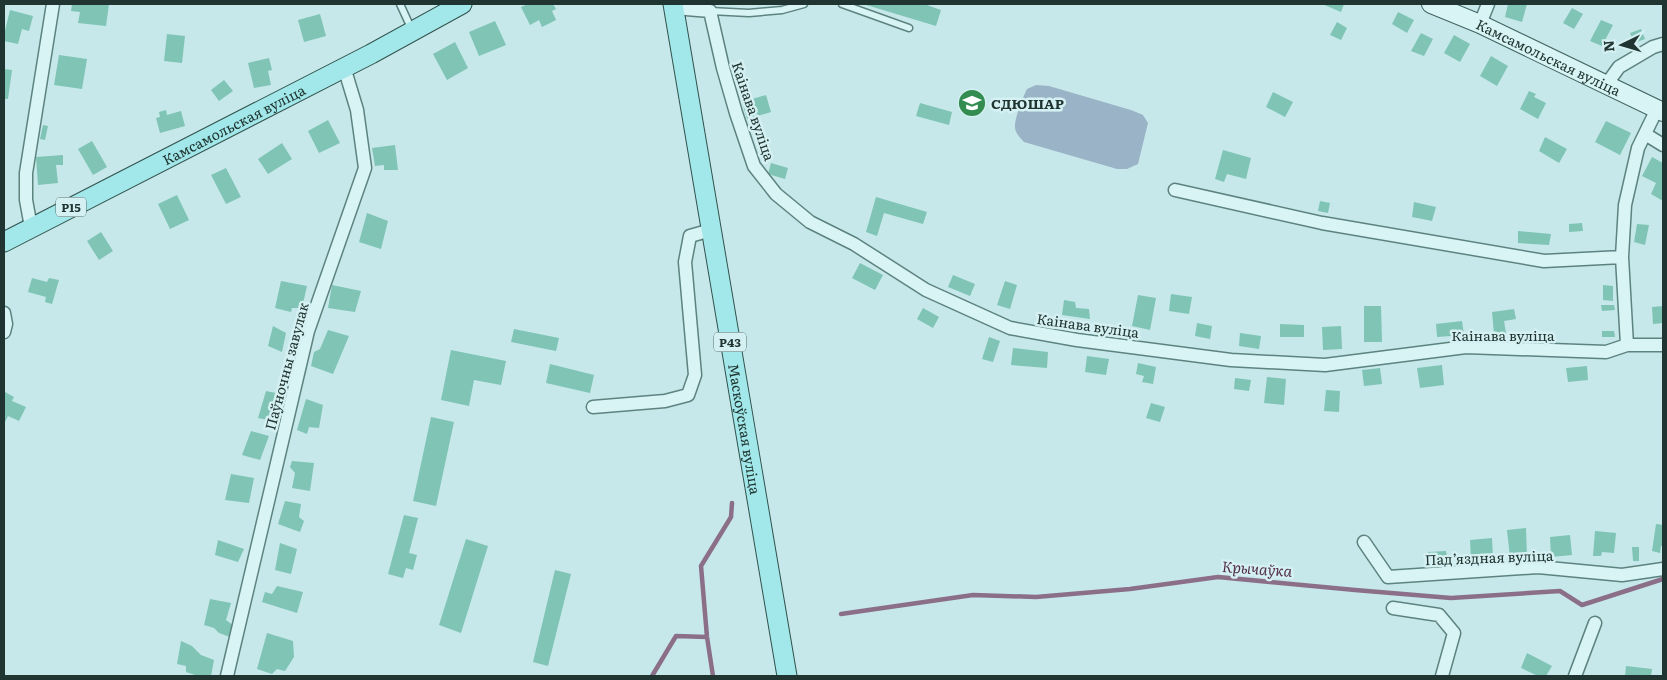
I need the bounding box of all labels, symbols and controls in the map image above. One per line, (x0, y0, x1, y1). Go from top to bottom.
street label: Камсамольская вуліца (1473, 14, 1625, 100)
north arrow (1597, 20, 1647, 70)
text: N (1598, 39, 1619, 53)
street label: Каінава вуліца (728, 59, 780, 164)
street label: Камсамольская вуліца (159, 79, 309, 169)
school or university icon: СДЮШАР (957, 88, 987, 118)
place label: СДЮШАР (991, 93, 1064, 113)
road number: Р15 (56, 198, 86, 216)
street label: Паўночны завулак (259, 299, 313, 432)
street label: Каінава вуліца (1035, 308, 1141, 342)
street label: Каінава вуліца (1451, 325, 1555, 345)
road number: Р43 (714, 332, 746, 352)
street label: Маскоўская вуліца (724, 362, 766, 496)
street label: Падʼяздная вуліца (1424, 545, 1554, 569)
water label: Крычаўка (1221, 554, 1293, 582)

